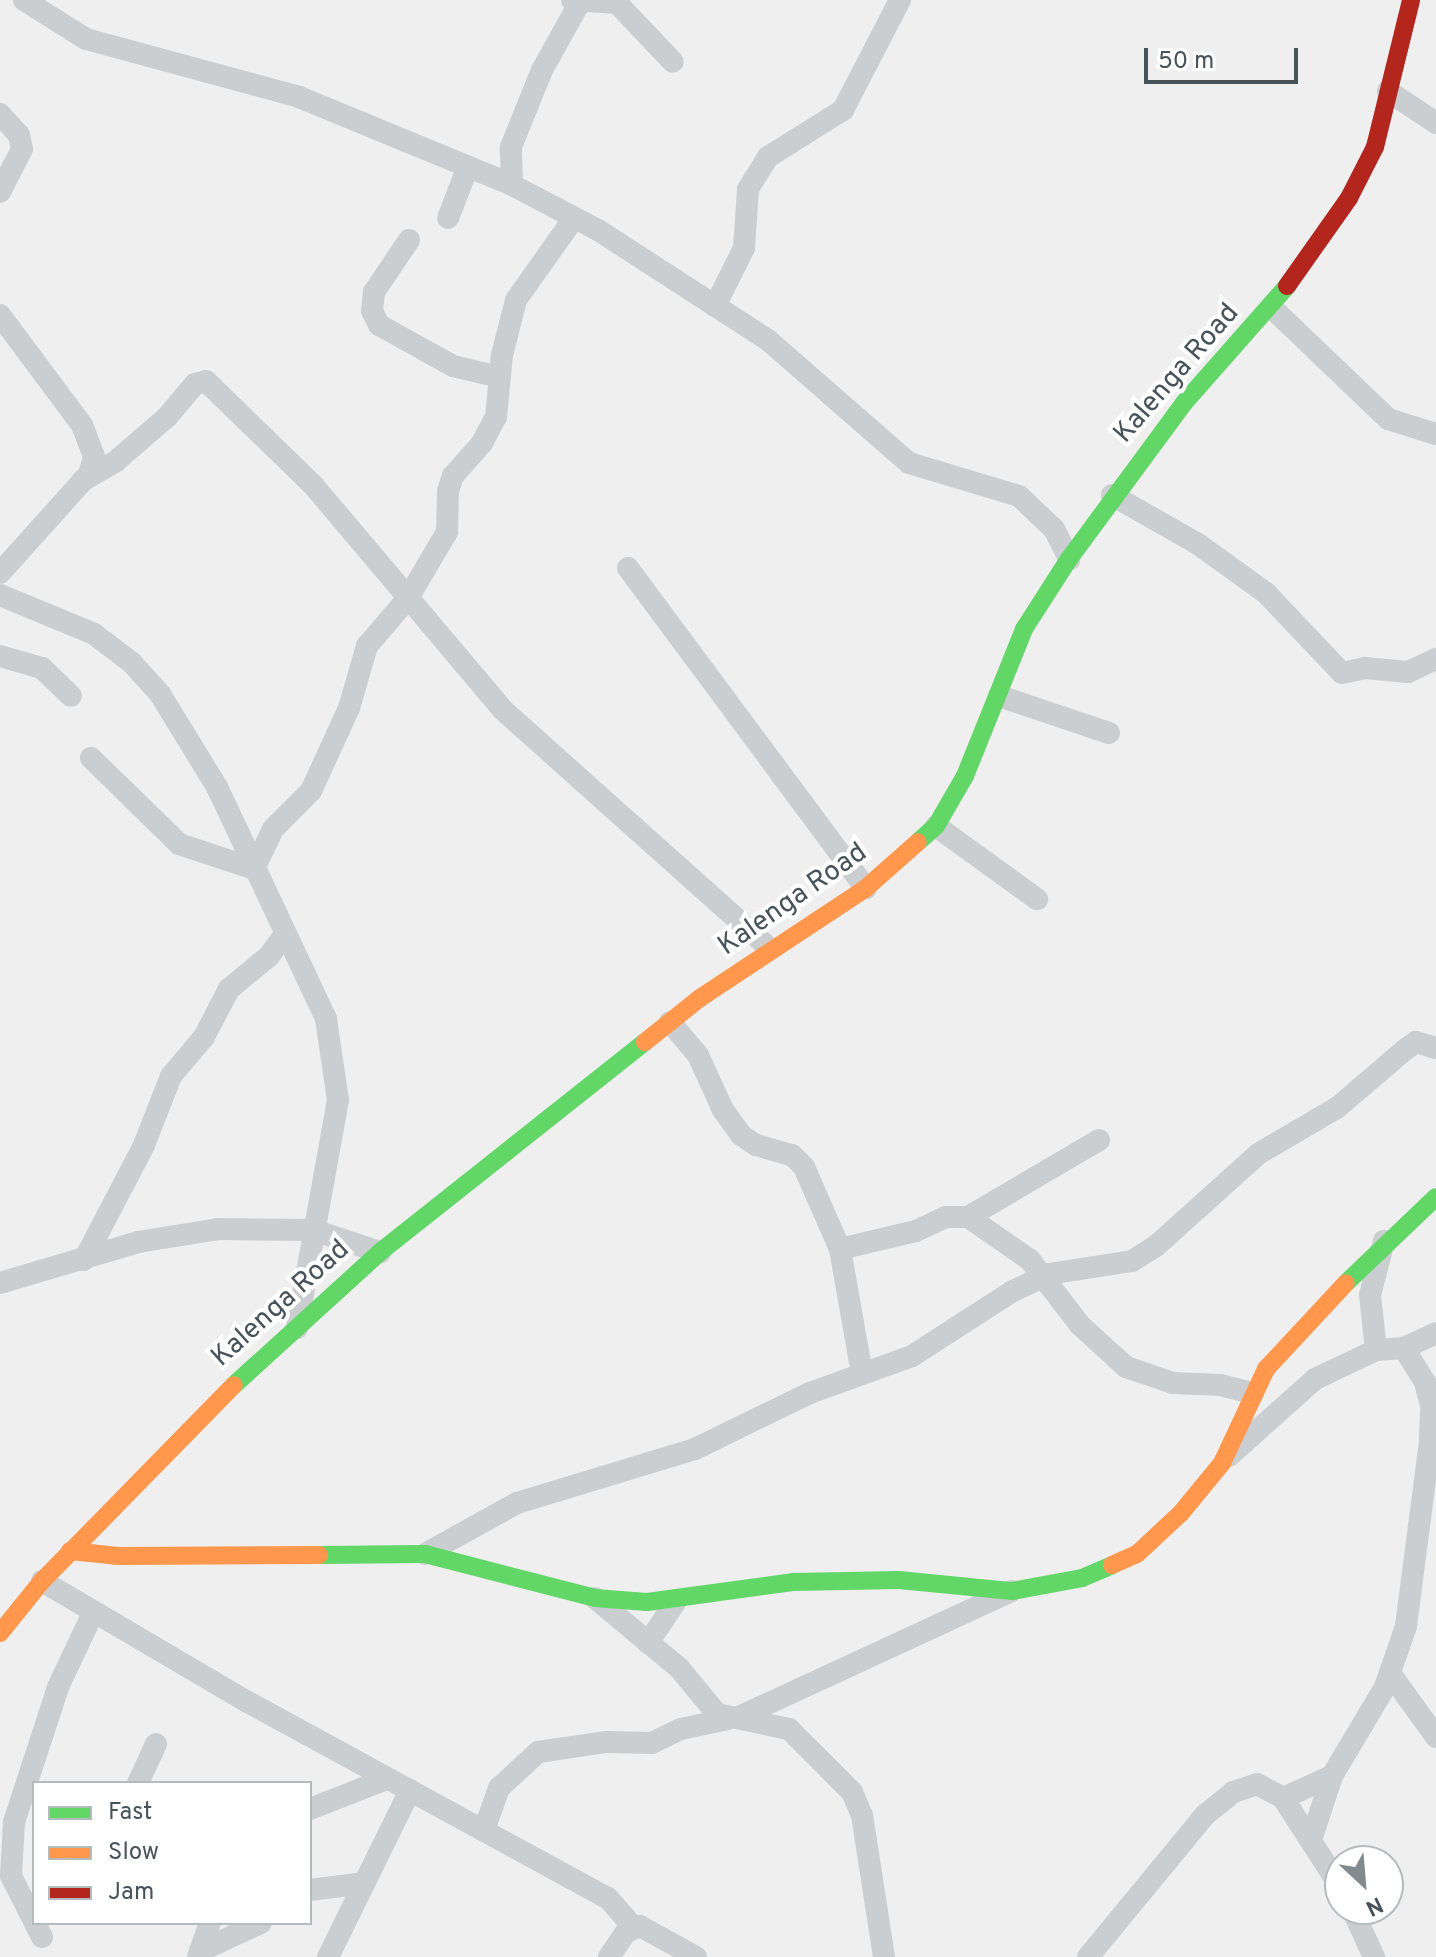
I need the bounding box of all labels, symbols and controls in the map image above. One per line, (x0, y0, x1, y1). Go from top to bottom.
scale bar (1148, 32, 1302, 82)
text: 50 m (1158, 47, 1214, 77)
street label: Kalenga Road (1107, 297, 1247, 451)
street label: Kalenga Road (712, 836, 874, 964)
street label: Kalenga Road (205, 1233, 357, 1375)
legend (32, 1781, 312, 1925)
text: Fast (108, 1798, 152, 1828)
text: Slow (108, 1838, 159, 1868)
north arrow (1324, 1845, 1404, 1925)
text: Jam (108, 1878, 154, 1908)
text: N (1361, 1890, 1387, 1921)

